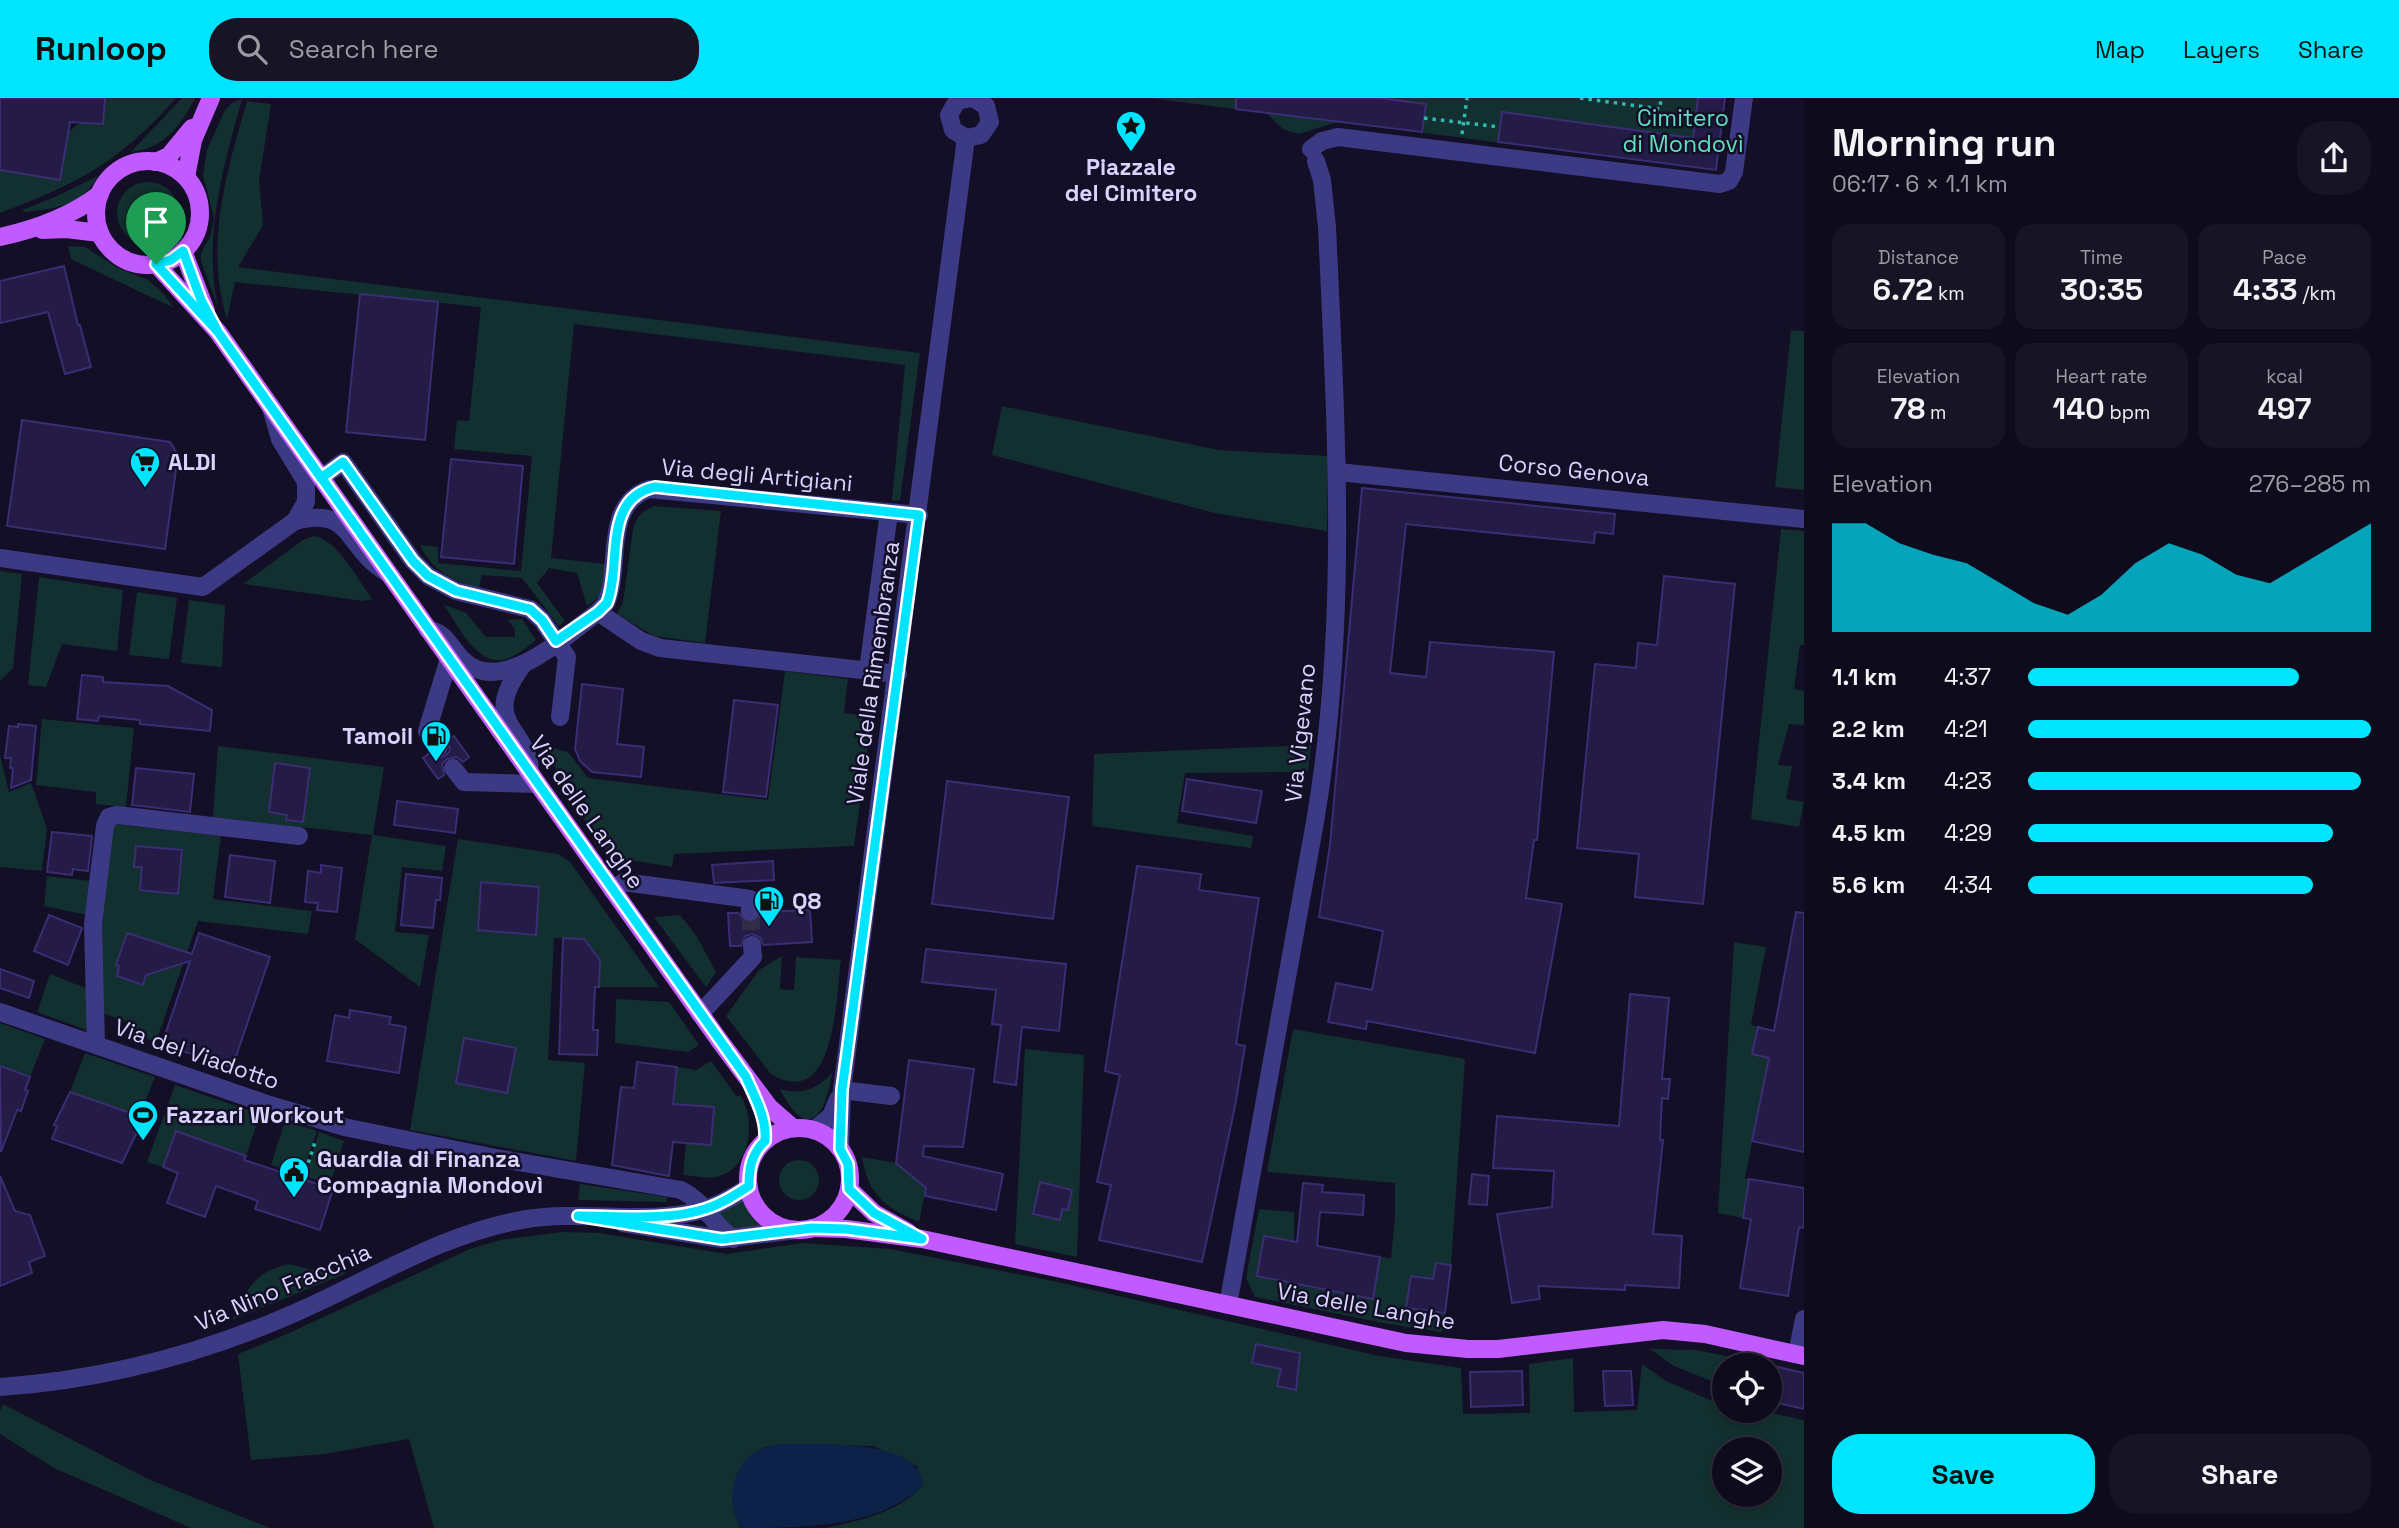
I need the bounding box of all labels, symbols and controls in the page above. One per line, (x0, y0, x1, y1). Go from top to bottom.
search box (209, 18, 699, 81)
text: Runloop (35, 28, 167, 70)
icon: search (233, 30, 271, 68)
text: Search here (289, 32, 439, 66)
text: Map (2095, 34, 2145, 65)
text: Layers (2183, 34, 2260, 65)
text: Share (2298, 34, 2364, 65)
park label: Cimitero di Mondovì (1622, 103, 1744, 159)
place icon: Piazzale del Cimitero (1114, 109, 1148, 153)
text: Morning run (1832, 119, 2057, 167)
button: share (2297, 121, 2371, 195)
place label: Piazzale del Cimitero (1065, 152, 1197, 208)
text: 06:17 · 6 × 1.1 km (1832, 169, 2008, 199)
pin (126, 192, 186, 264)
icon: arrive (137, 203, 175, 241)
text: Distance (1878, 245, 1959, 270)
text: Time (2080, 245, 2123, 270)
text: Pace (2262, 245, 2307, 270)
text: 6.72 (1872, 270, 1933, 309)
text: 30:35 (2060, 270, 2143, 309)
text: 4:33 (2233, 270, 2298, 309)
text: km (1933, 281, 1965, 306)
text: /km (2298, 281, 2336, 306)
text: Elevation (1877, 364, 1960, 389)
text: Heart rate (2055, 364, 2148, 389)
text: kcal (2266, 364, 2303, 389)
text: 78 (1891, 389, 1925, 428)
text: 140 (2053, 389, 2105, 428)
text: 497 (2258, 389, 2311, 428)
text: m (1925, 400, 1946, 425)
text: bpm (2105, 400, 2150, 425)
supermarket icon: ALDI (128, 445, 162, 489)
place label: ALDI (168, 447, 216, 477)
street label: Corso Genova (1497, 447, 1651, 493)
street label: Via degli Artigiani (660, 452, 854, 498)
text: Elevation (1832, 469, 1933, 499)
text: 276–285 m (2249, 469, 2371, 499)
street label: Viale della Rimembranza (840, 539, 906, 807)
street label: Via Vigevano (1278, 662, 1322, 804)
text: 1.1 km (1832, 662, 1897, 692)
text: 4:37 (1944, 662, 1991, 692)
text: 2.2 km (1832, 714, 1905, 744)
text: 4:21 (1944, 714, 1988, 744)
fuel station icon: Tamoil (419, 719, 453, 763)
place label: Tamoil (342, 721, 413, 751)
street label: Via delle Langhe (523, 729, 651, 895)
text: 3.4 km (1832, 766, 1906, 796)
text: 4:23 (1944, 766, 1992, 796)
text: 4.5 km (1832, 818, 1906, 848)
text: 4:29 (1944, 818, 1992, 848)
text: 5.6 km (1832, 870, 1905, 900)
text: 4:34 (1944, 870, 1992, 900)
fuel station icon: Q8 (752, 884, 786, 928)
place label: Q8 (792, 886, 822, 916)
street label: Via del Viadotto (110, 1012, 284, 1096)
sports icon: Fazzari Workout (126, 1098, 160, 1142)
place label: Fazzari Workout (166, 1100, 344, 1130)
place label: Guardia di Finanza Compagnia Mondovì (317, 1144, 543, 1200)
public building icon: Guardia di Finanza Compagnia Mondovì (277, 1155, 311, 1199)
street label: Via Nino Fracchia (191, 1236, 375, 1338)
street label: Via delle Langhe (1274, 1276, 1458, 1336)
map controls (1712, 1353, 1782, 1507)
button: locate (1712, 1353, 1782, 1423)
button: Save (1832, 1434, 2095, 1514)
button: Share (2109, 1434, 2371, 1514)
button: layers (1712, 1437, 1782, 1507)

